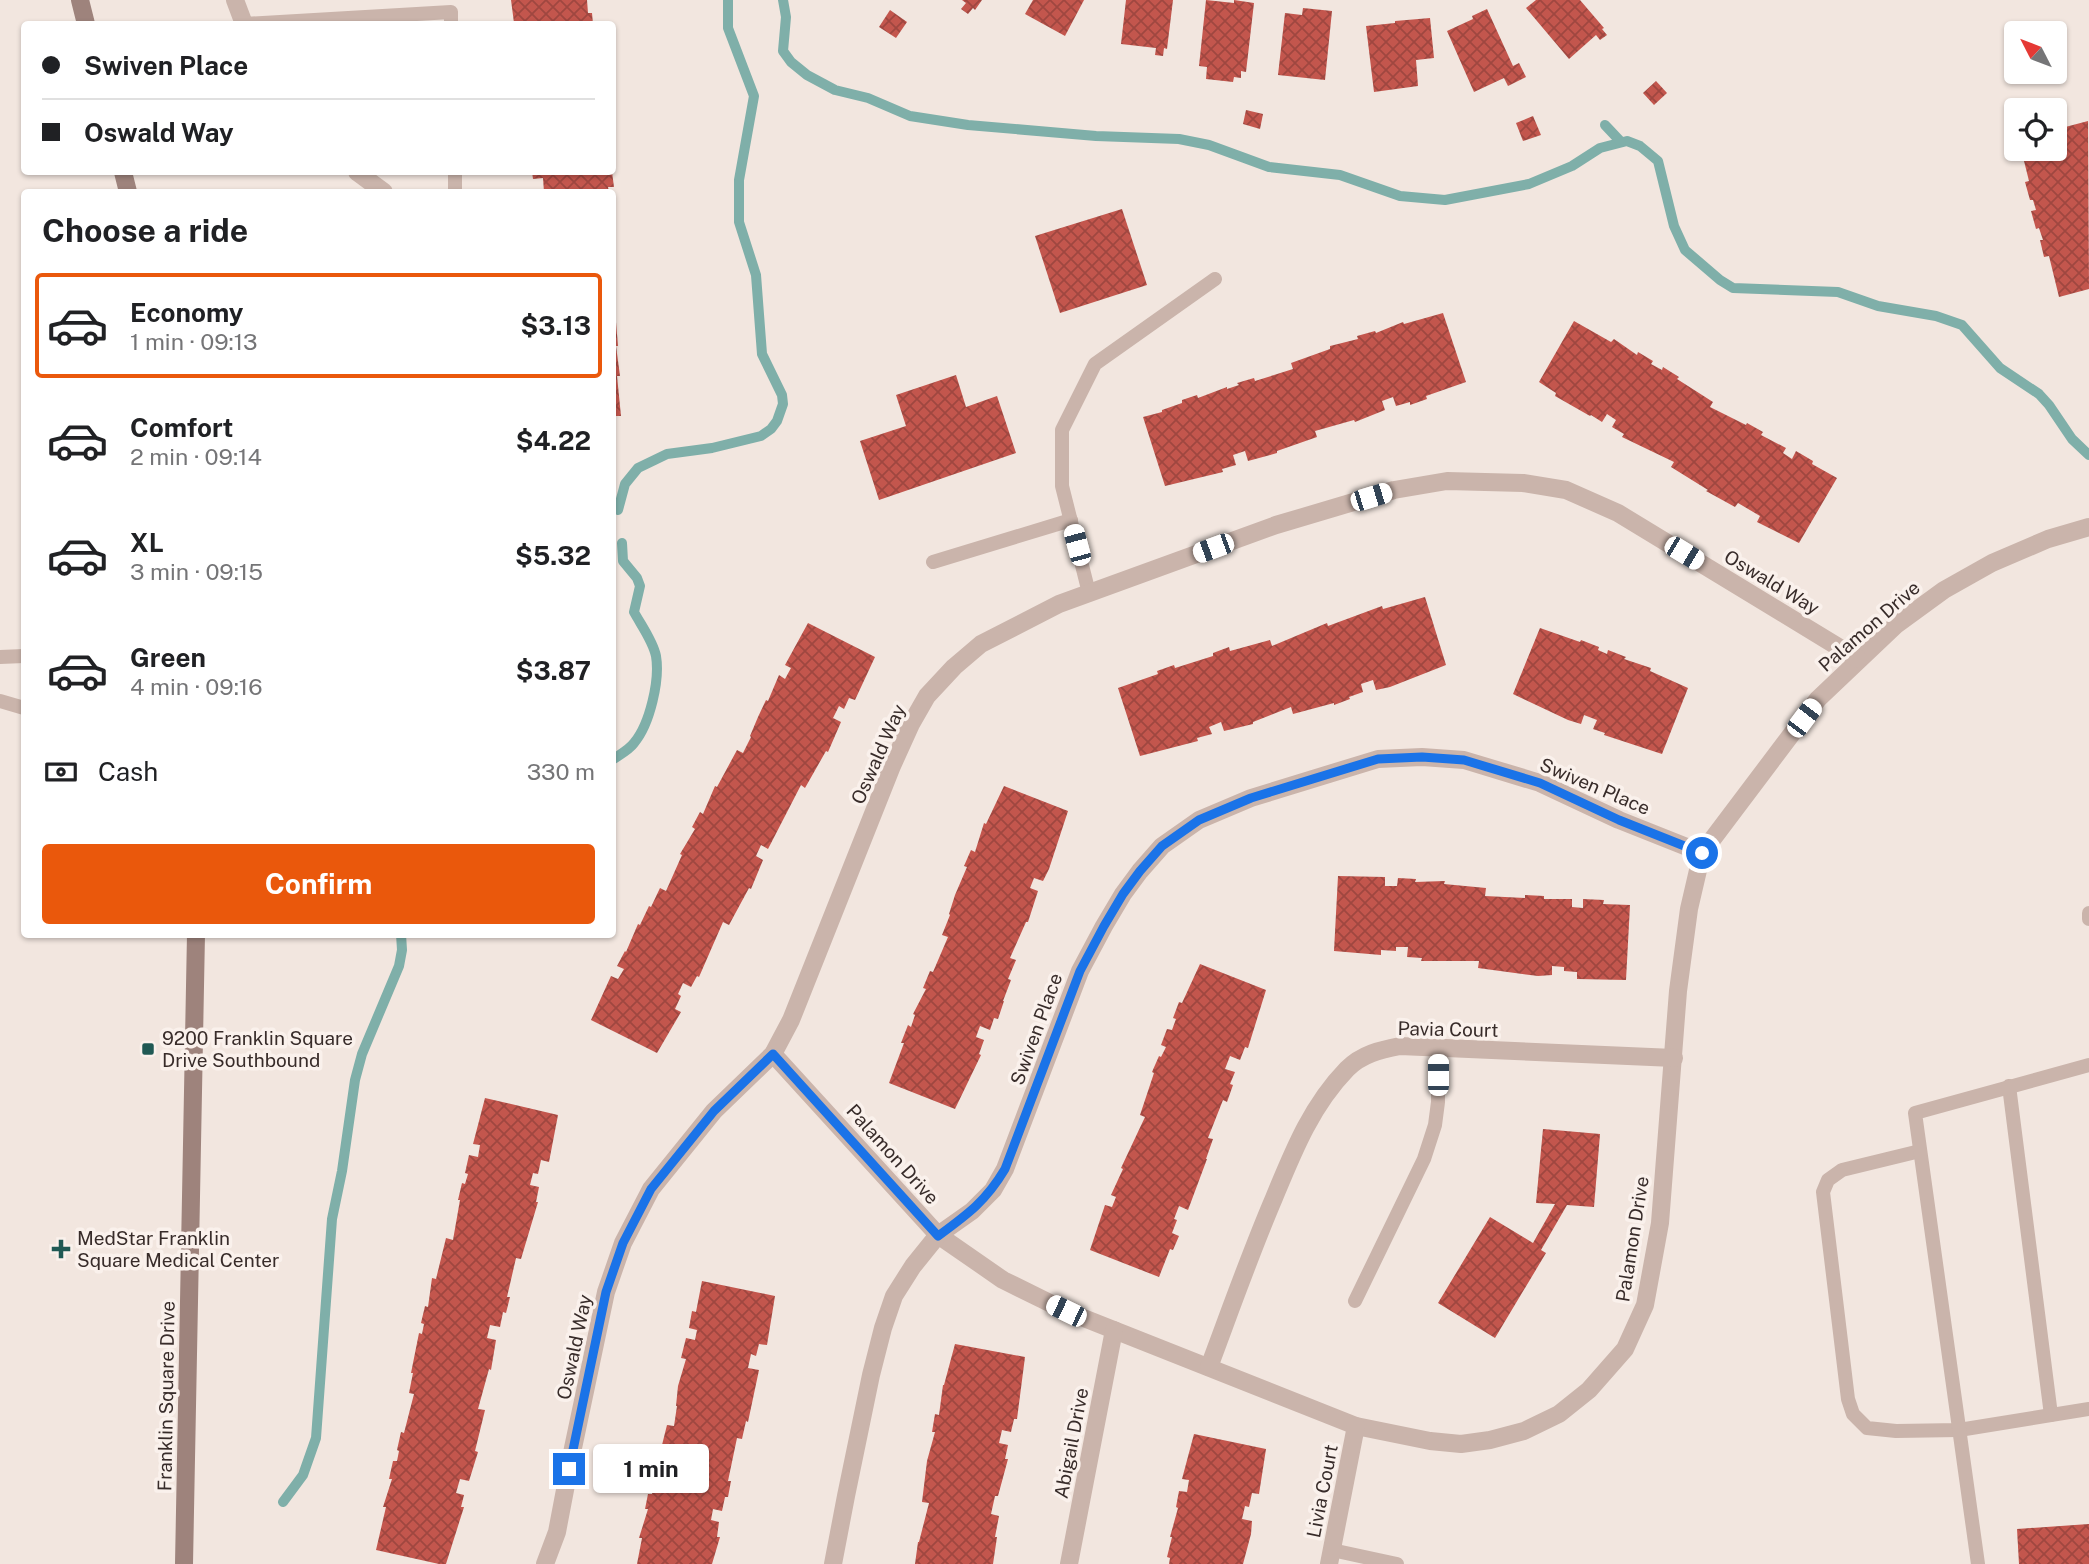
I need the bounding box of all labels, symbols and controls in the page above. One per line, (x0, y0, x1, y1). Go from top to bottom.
north arrow (2004, 21, 2067, 84)
map controls (2004, 21, 2067, 161)
text: Swiven Place (84, 50, 248, 81)
button: locate (2004, 98, 2067, 161)
text: Oswald Way (84, 117, 234, 148)
text: Choose a ride (42, 212, 248, 249)
icon: car (46, 294, 109, 357)
text: Economy (130, 297, 243, 328)
text: $3.13 (521, 310, 591, 341)
text: 1 min · 09:13 (130, 328, 258, 355)
icon: car (46, 409, 109, 472)
text: Comfort (130, 412, 233, 443)
text: $4.22 (516, 425, 591, 456)
text: 2 min · 09:14 (130, 443, 262, 470)
car (1348, 481, 1395, 513)
car (1062, 522, 1093, 568)
icon: car (46, 524, 109, 587)
text: XL (130, 527, 164, 558)
car (1190, 531, 1237, 565)
car (1661, 533, 1708, 573)
text: $5.32 (515, 540, 591, 571)
street label: Oswald Way (1720, 545, 1824, 619)
text: 3 min · 09:15 (130, 558, 263, 585)
street label: Palamon Drive (1814, 576, 1924, 676)
icon: car (46, 639, 109, 702)
text: Green (130, 642, 206, 673)
text: $3.87 (516, 655, 591, 686)
text: 4 min · 09:16 (130, 673, 263, 700)
car (1783, 695, 1826, 741)
street label: Oswald Way (846, 701, 910, 807)
icon: cash (42, 753, 80, 791)
street label: Swiven Place (1537, 753, 1653, 819)
text: Cash (98, 756, 158, 787)
text: 330 m (527, 758, 595, 785)
route start (1686, 837, 1718, 869)
button: Confirm (42, 844, 595, 924)
street label: Swiven Place (1006, 970, 1066, 1088)
street label: Pavia Court (1397, 1017, 1499, 1041)
place label: 9200 Franklin Square Drive Southbound (162, 1027, 353, 1071)
marker: 9200 Franklin Square Drive Southbound (140, 1041, 156, 1057)
car (1428, 1054, 1449, 1096)
street label: Palamon Drive (842, 1100, 944, 1208)
street label: Palamon Drive (1611, 1175, 1653, 1303)
place label: MedStar Franklin Square Medical Center (77, 1227, 280, 1271)
marker: MedStar Franklin Square Medical Center (51, 1239, 71, 1259)
street label: Oswald Way (552, 1292, 596, 1402)
car (1043, 1292, 1090, 1330)
street label: Franklin Square Drive (153, 1301, 179, 1491)
street label: Abigail Drive (1049, 1386, 1093, 1500)
street label: Livia Court (1302, 1442, 1342, 1540)
callout: 1 min (594, 1444, 709, 1494)
route end (553, 1453, 585, 1485)
text: 1 min (623, 1455, 679, 1482)

